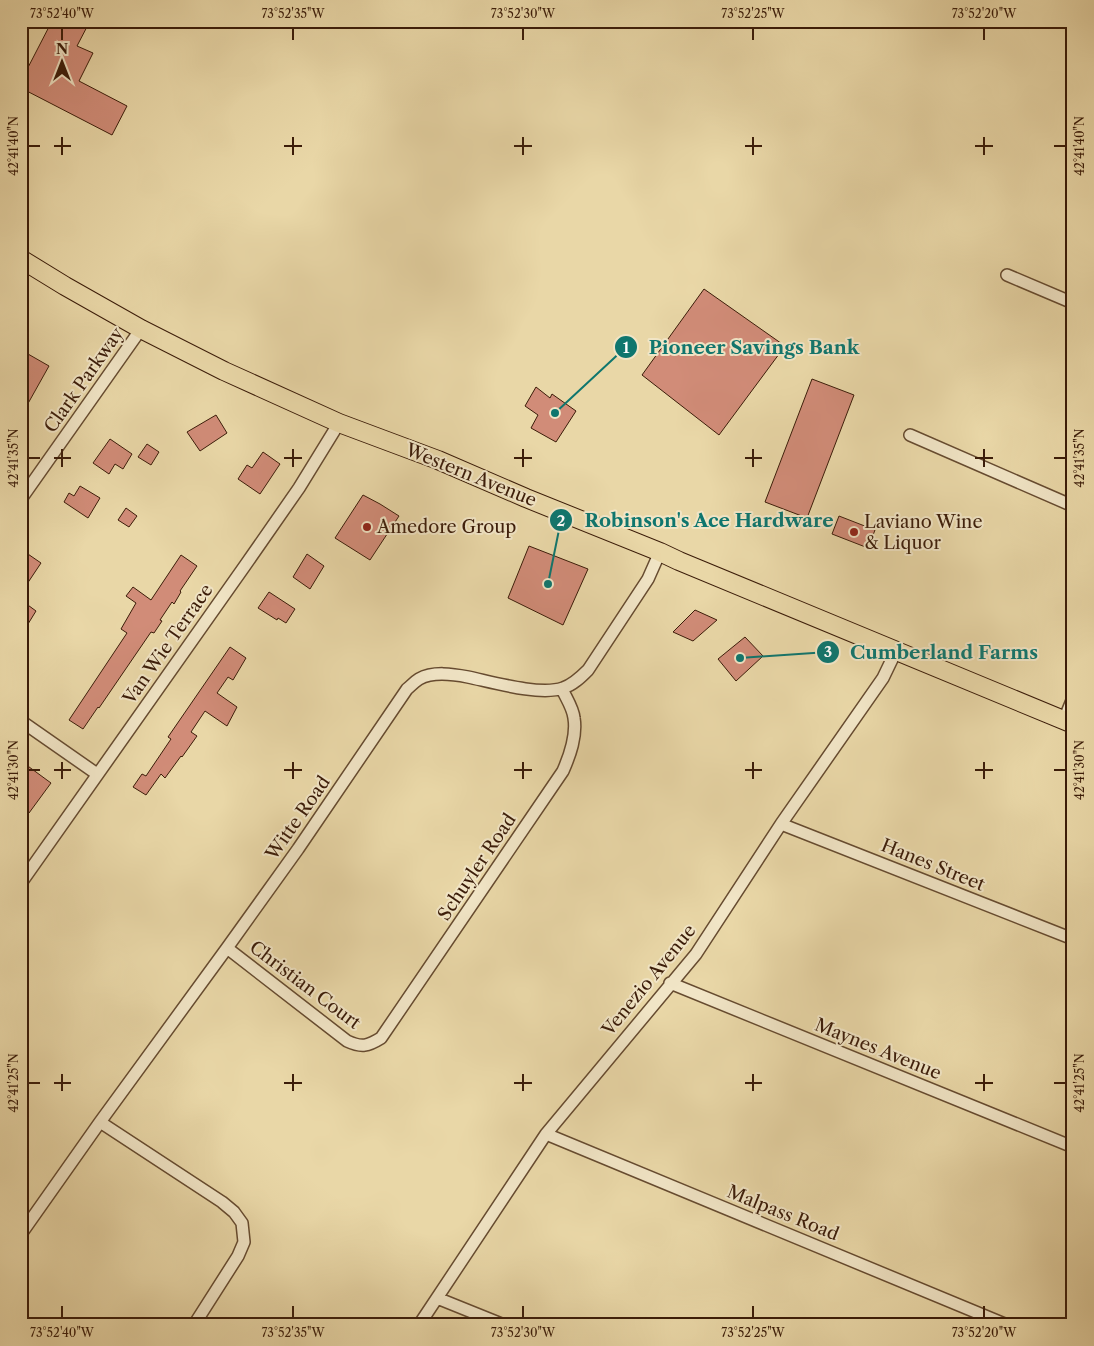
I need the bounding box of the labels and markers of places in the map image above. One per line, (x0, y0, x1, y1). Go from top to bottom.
callout: Pioneer Savings Bank (614, 330, 870, 364)
callout: Robinson's Ace Hardware (549, 503, 843, 537)
place label: Laviano Wine & Liquor (864, 511, 982, 554)
place label: Amedore Group (376, 516, 516, 538)
marker: Amedore Group (361, 521, 373, 533)
marker: Laviano Wine & Liquor (848, 526, 860, 538)
callout: Cumberland Farms (815, 635, 1048, 669)

